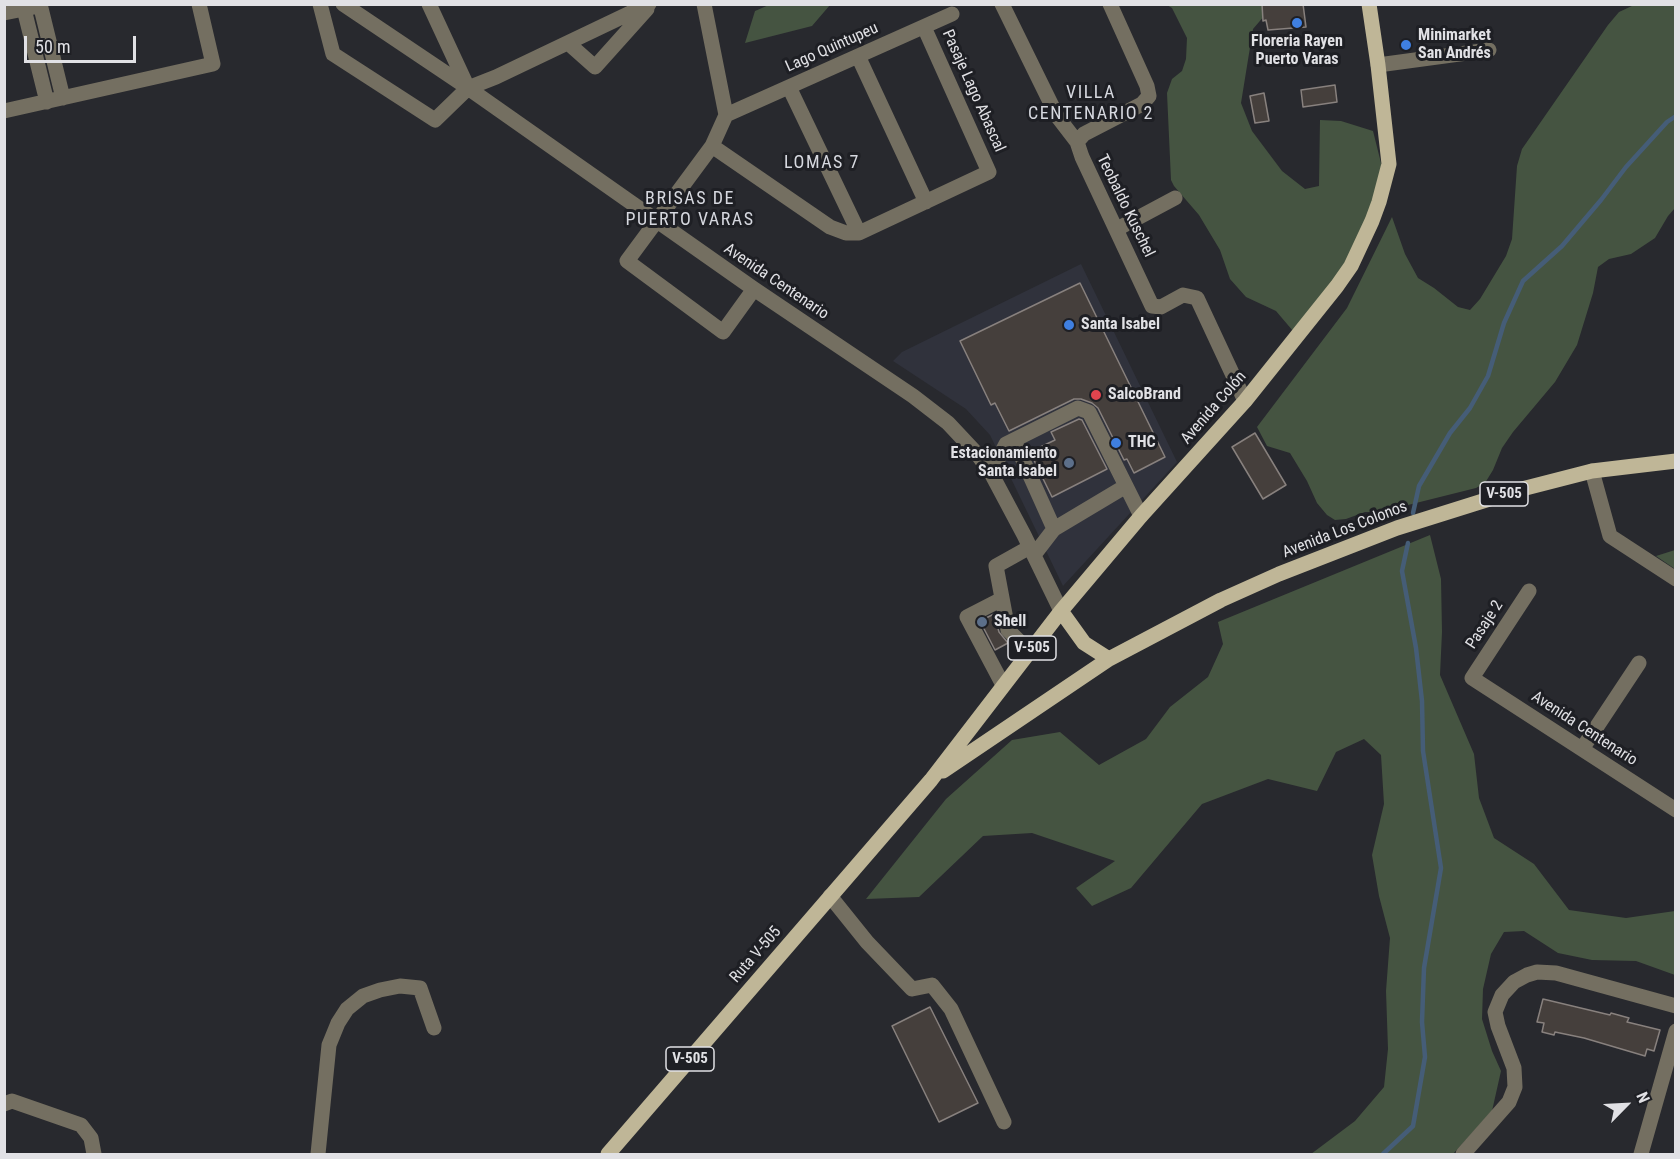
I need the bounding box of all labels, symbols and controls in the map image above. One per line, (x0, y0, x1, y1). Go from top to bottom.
marker: Floreria Rayen Puerto Varas (1290, 16, 1304, 30)
street label: Lago Quintupeu (783, 19, 881, 77)
scale bar (27, 24, 140, 62)
place label: Minimarket San Andrés (1418, 26, 1491, 64)
street label: Pasaje Lago Abascal (937, 27, 1009, 155)
place label: Floreria Rayen Puerto Varas (1251, 32, 1343, 70)
text: 50 m (35, 36, 70, 57)
marker: Minimarket San Andrés (1399, 38, 1413, 52)
district label: VILLA CENTENARIO 2 (1028, 82, 1154, 124)
district label: LOMAS 7 (784, 152, 860, 174)
street label: Teobaldo Kuschel (1092, 152, 1158, 260)
district label: BRISAS DE PUERTO VARAS (625, 188, 755, 230)
street label: Avenida Centenario (720, 240, 832, 324)
place label: Santa Isabel (1081, 315, 1160, 335)
marker: Santa Isabel (1062, 318, 1076, 332)
street label: Avenida Colón (1177, 368, 1251, 448)
place label: SalcoBrand (1108, 385, 1181, 405)
marker: SalcoBrand (1089, 388, 1103, 402)
place label: THC (1128, 433, 1156, 453)
marker: THC (1109, 436, 1123, 450)
place label: Estacionamiento Santa Isabel (951, 444, 1057, 482)
marker: Estacionamiento Santa Isabel (1062, 456, 1076, 470)
road number: V-505 (1480, 482, 1528, 506)
street label: Avenida Los Colonos (1280, 497, 1410, 563)
street label: Pasaje 2 (1462, 597, 1508, 653)
place label: Shell (994, 612, 1026, 632)
marker: Shell (975, 615, 989, 629)
road number: V-505 (1008, 636, 1056, 660)
street label: Avenida Centenario (1527, 688, 1641, 770)
street label: Ruta V-505 (726, 923, 786, 987)
road number: V-505 (666, 1047, 714, 1071)
north arrow (1596, 1075, 1656, 1135)
text: N (1632, 1089, 1654, 1106)

